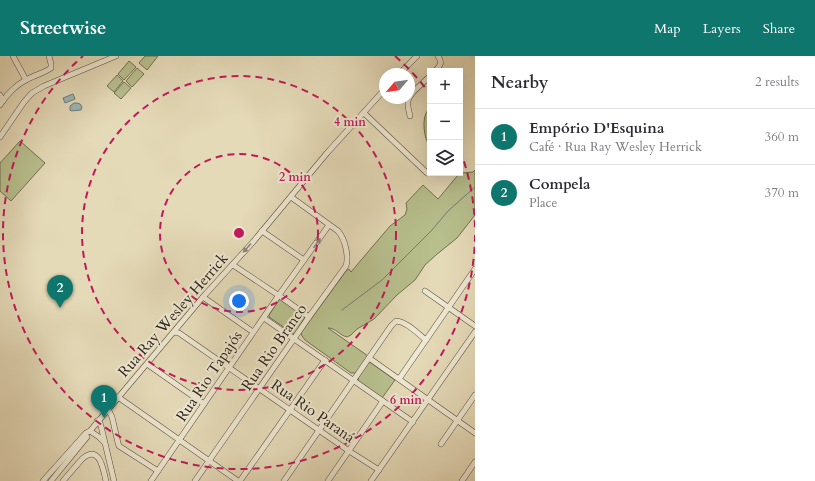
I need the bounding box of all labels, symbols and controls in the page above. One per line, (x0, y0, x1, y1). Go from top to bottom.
text: Streetwise (20, 15, 107, 41)
text: Map (654, 19, 681, 38)
text: Layers (703, 19, 741, 38)
text: Share (763, 19, 795, 38)
north arrow (379, 68, 415, 104)
map controls (427, 68, 463, 176)
button: + (427, 68, 463, 104)
text: Nearby (491, 71, 548, 94)
text: 2 results (755, 73, 799, 91)
button: − (427, 104, 463, 140)
text: 4 min (334, 114, 366, 130)
text: Empório D'Esquina (529, 118, 664, 138)
text: 1 (501, 128, 507, 146)
text: 360 m (765, 128, 799, 146)
text: Café · Rua Ray Wesley Herrick (529, 138, 702, 156)
button: layers (427, 140, 463, 176)
text: 2 min (279, 169, 311, 185)
text: Compela (529, 174, 591, 194)
text: 2 (501, 184, 507, 202)
text: 370 m (765, 184, 799, 202)
text: Place (529, 194, 557, 212)
centre of rings (232, 226, 246, 240)
one-way arrow (313, 237, 321, 248)
one-way arrow (243, 243, 252, 253)
street label: Rua Ray Wesley Herrick (114, 249, 232, 381)
pin: 2 (47, 275, 73, 308)
your location (229, 291, 249, 311)
street label: Rua Rio Branco (237, 300, 311, 394)
street label: Rua Rio Tapajós (171, 327, 247, 425)
street label: Rua Rio Paraná (267, 375, 359, 448)
pin: 1 (91, 385, 117, 418)
text: 6 min (390, 392, 422, 408)

